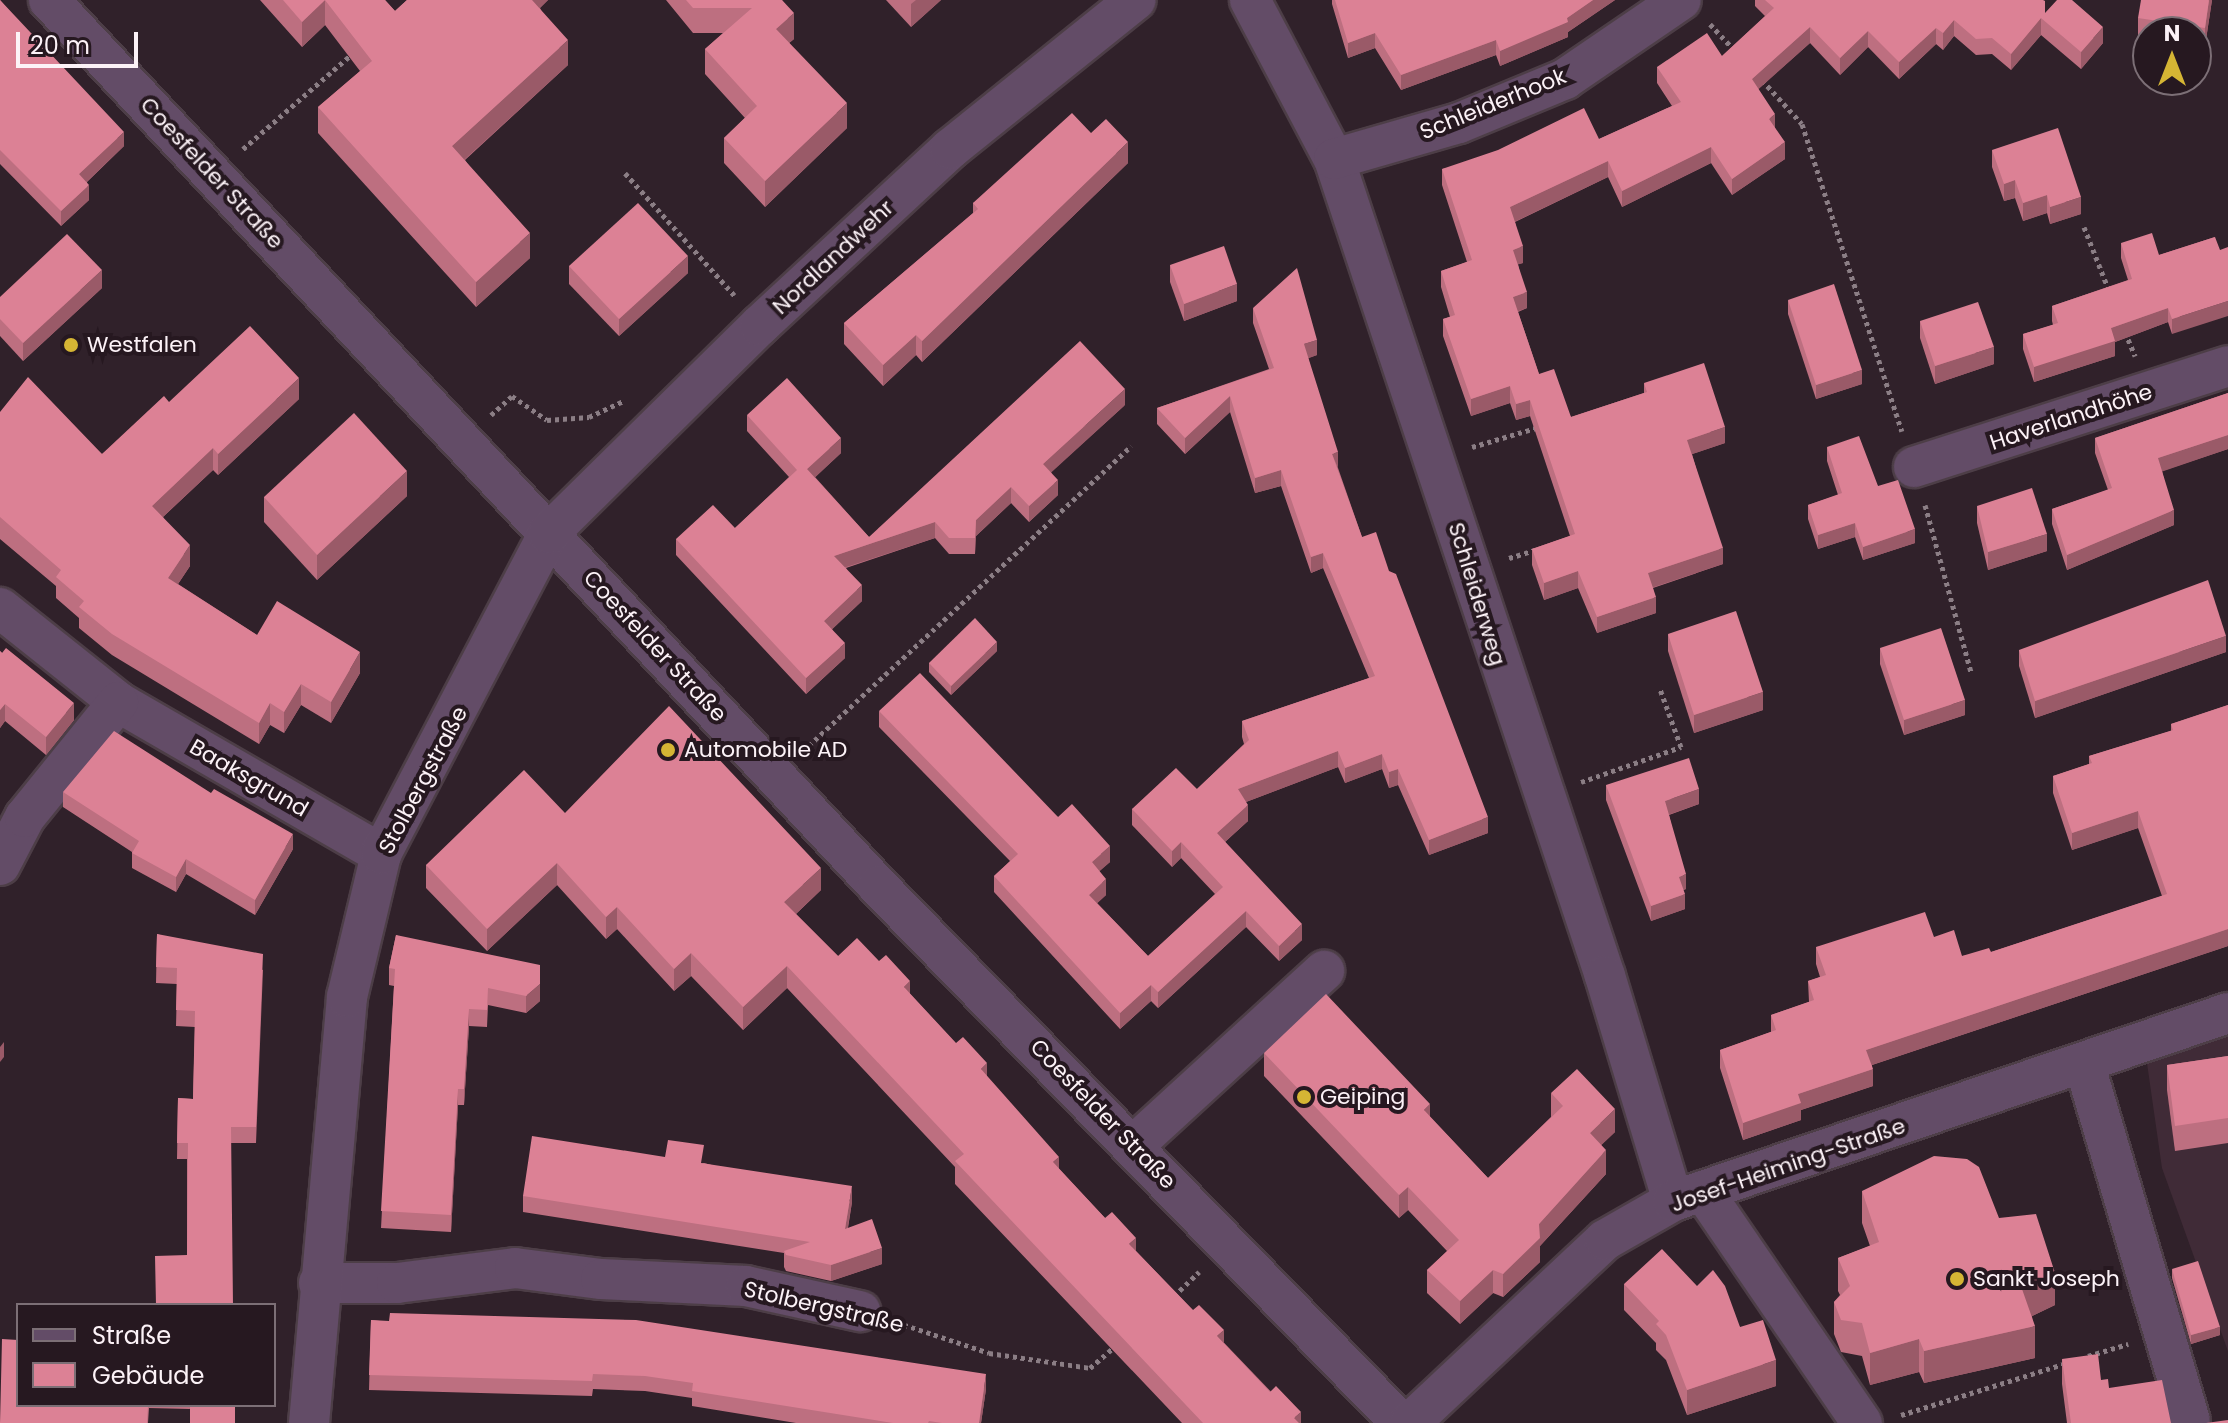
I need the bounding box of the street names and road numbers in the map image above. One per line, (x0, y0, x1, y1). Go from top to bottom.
street label: Schleiderhook (1416, 63, 1570, 145)
street label: Coesfelder Straße (135, 92, 289, 254)
street label: Nordlandwehr (767, 194, 899, 320)
street label: Haverlandhöhe (1986, 378, 2156, 456)
street label: Schleiderweg (1443, 519, 1511, 669)
street label: Coesfelder Straße (578, 565, 732, 727)
street label: Stolbergstraße (373, 702, 473, 858)
street label: Baaksgrund (185, 734, 313, 822)
street label: Coesfelder Straße (1025, 1034, 1181, 1194)
street label: Josef-Heiming-Straße (1667, 1112, 1909, 1218)
street label: Stolbergstraße (742, 1276, 906, 1338)

